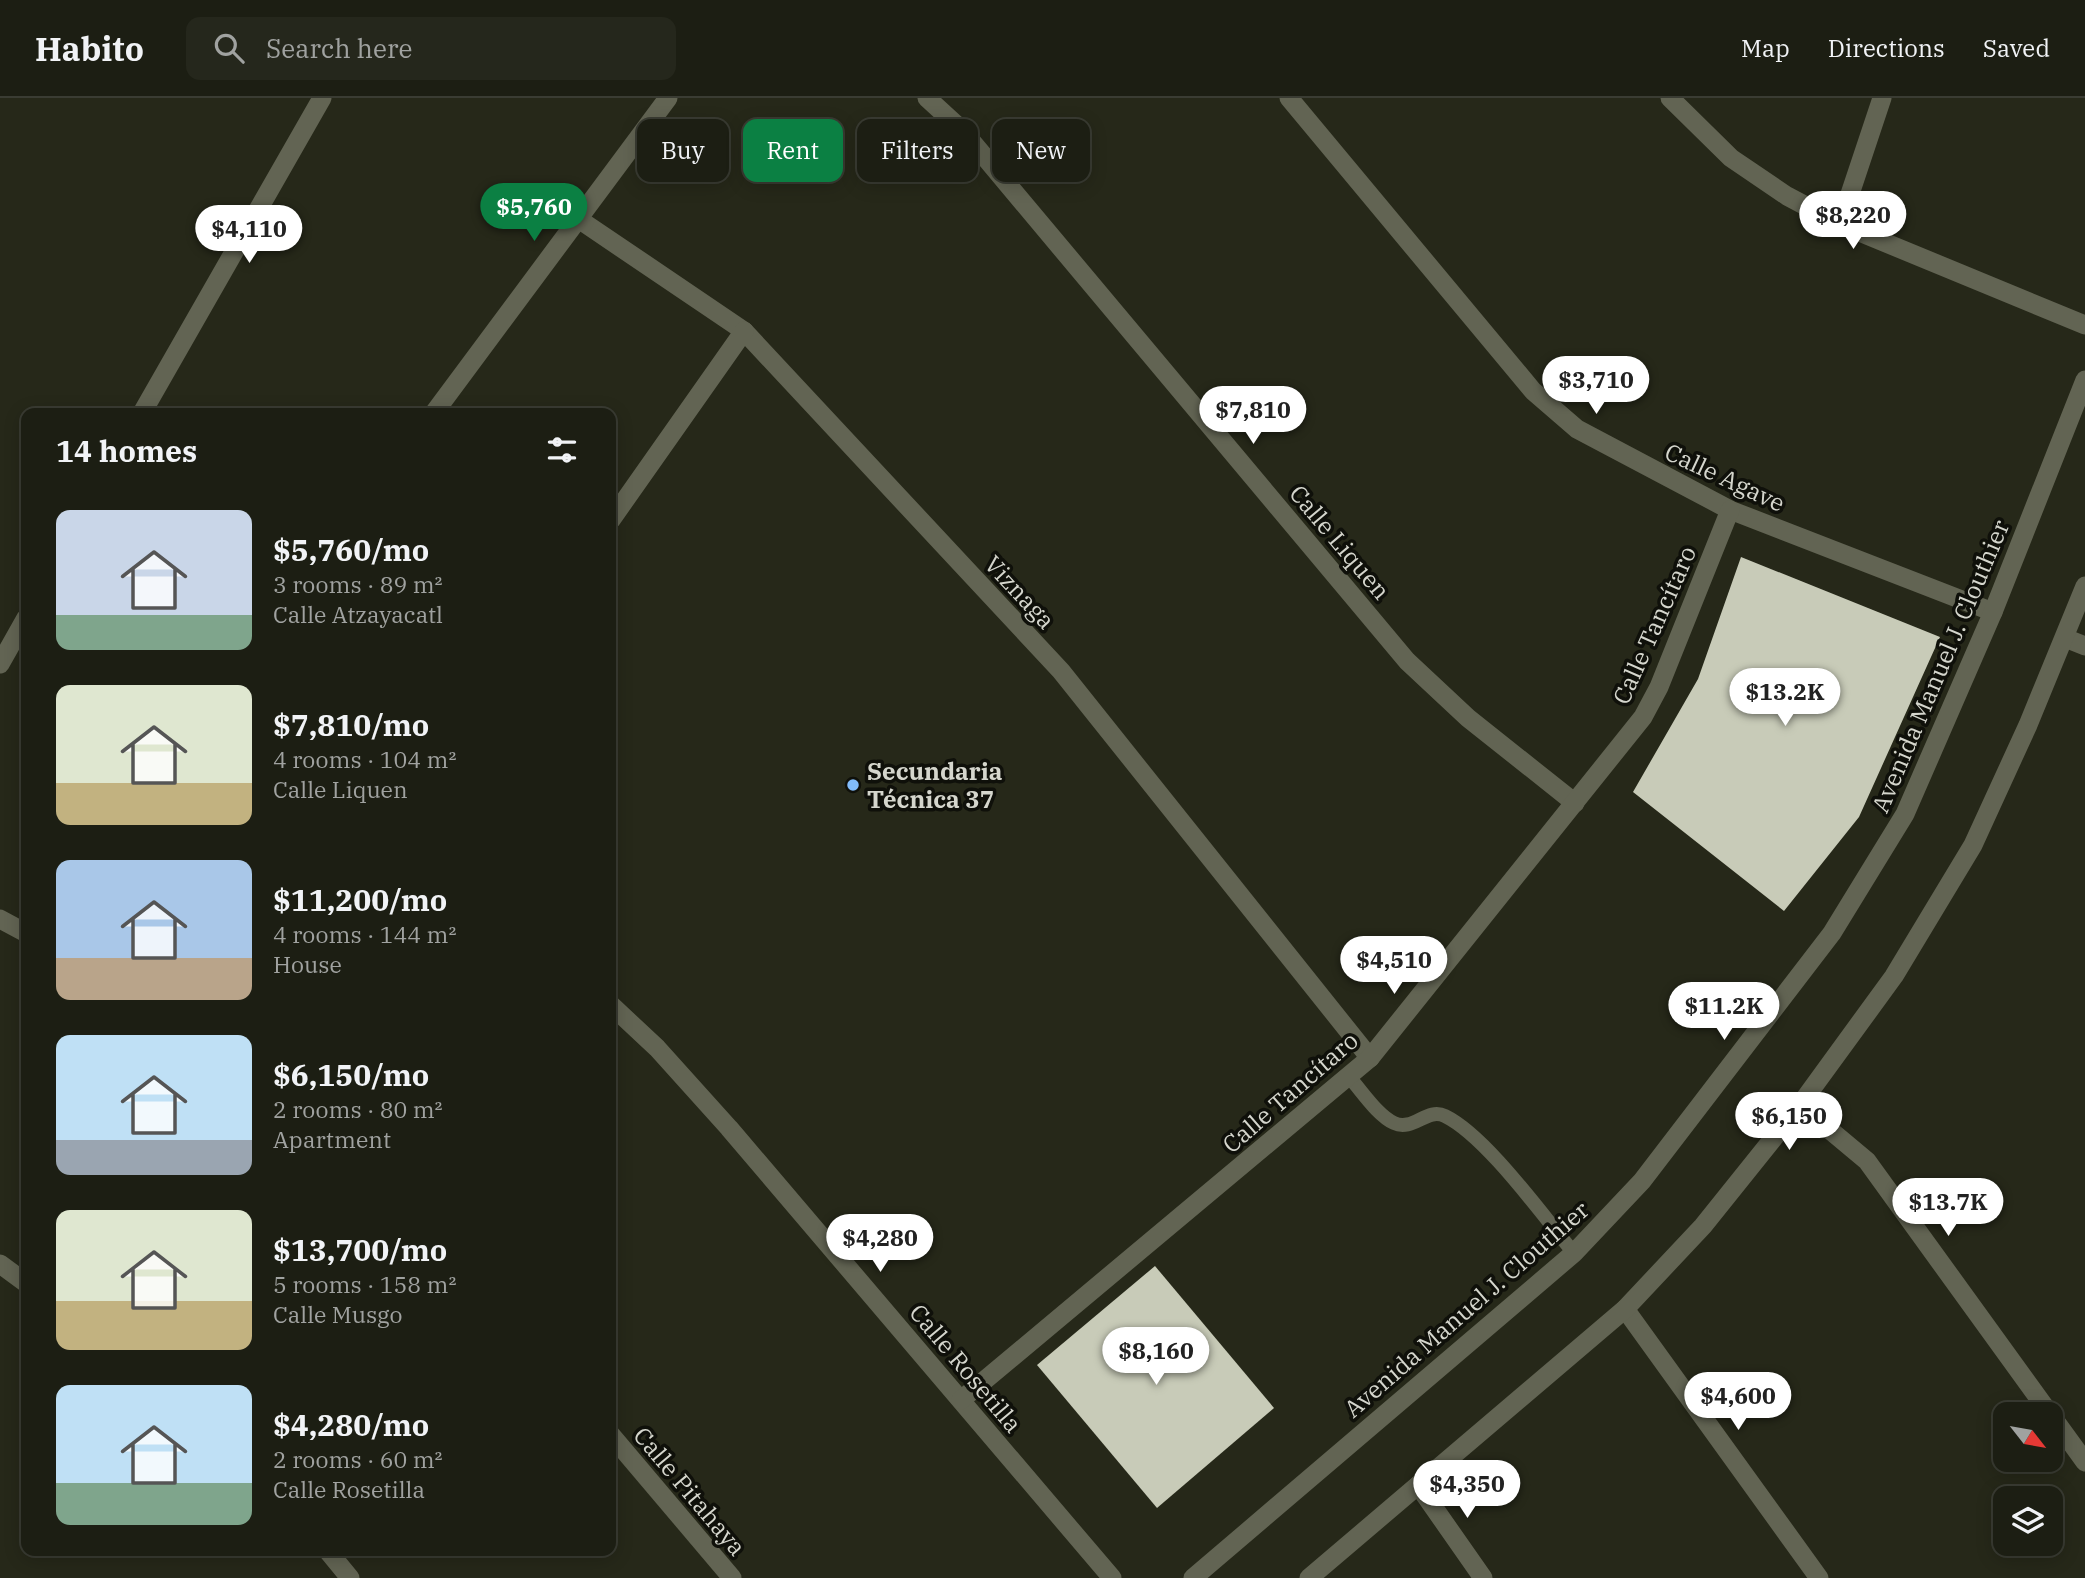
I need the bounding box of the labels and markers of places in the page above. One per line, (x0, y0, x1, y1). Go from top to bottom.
pin: $5,760 (477, 184, 591, 243)
pin: $8,220 (1796, 192, 1910, 251)
pin: $4,110 (192, 206, 306, 265)
pin: $3,710 (1539, 356, 1653, 416)
pin: $7,810 (1196, 386, 1310, 446)
pin: $13.2K (1728, 668, 1842, 728)
place label: Secundaria Técnica 37 (867, 755, 1003, 815)
marker: Secundaria Técnica 37 (845, 777, 861, 793)
pin: $4,510 (1337, 936, 1451, 996)
pin: $11.2K (1667, 982, 1781, 1042)
pin: $6,150 (1732, 1093, 1846, 1152)
pin: $13.7K (1891, 1178, 2005, 1238)
pin: $4,280 (823, 1214, 937, 1274)
pin: $8,160 (1099, 1328, 1213, 1387)
pin: $4,600 (1681, 1372, 1795, 1432)
pin: $4,350 (1410, 1460, 1524, 1520)

